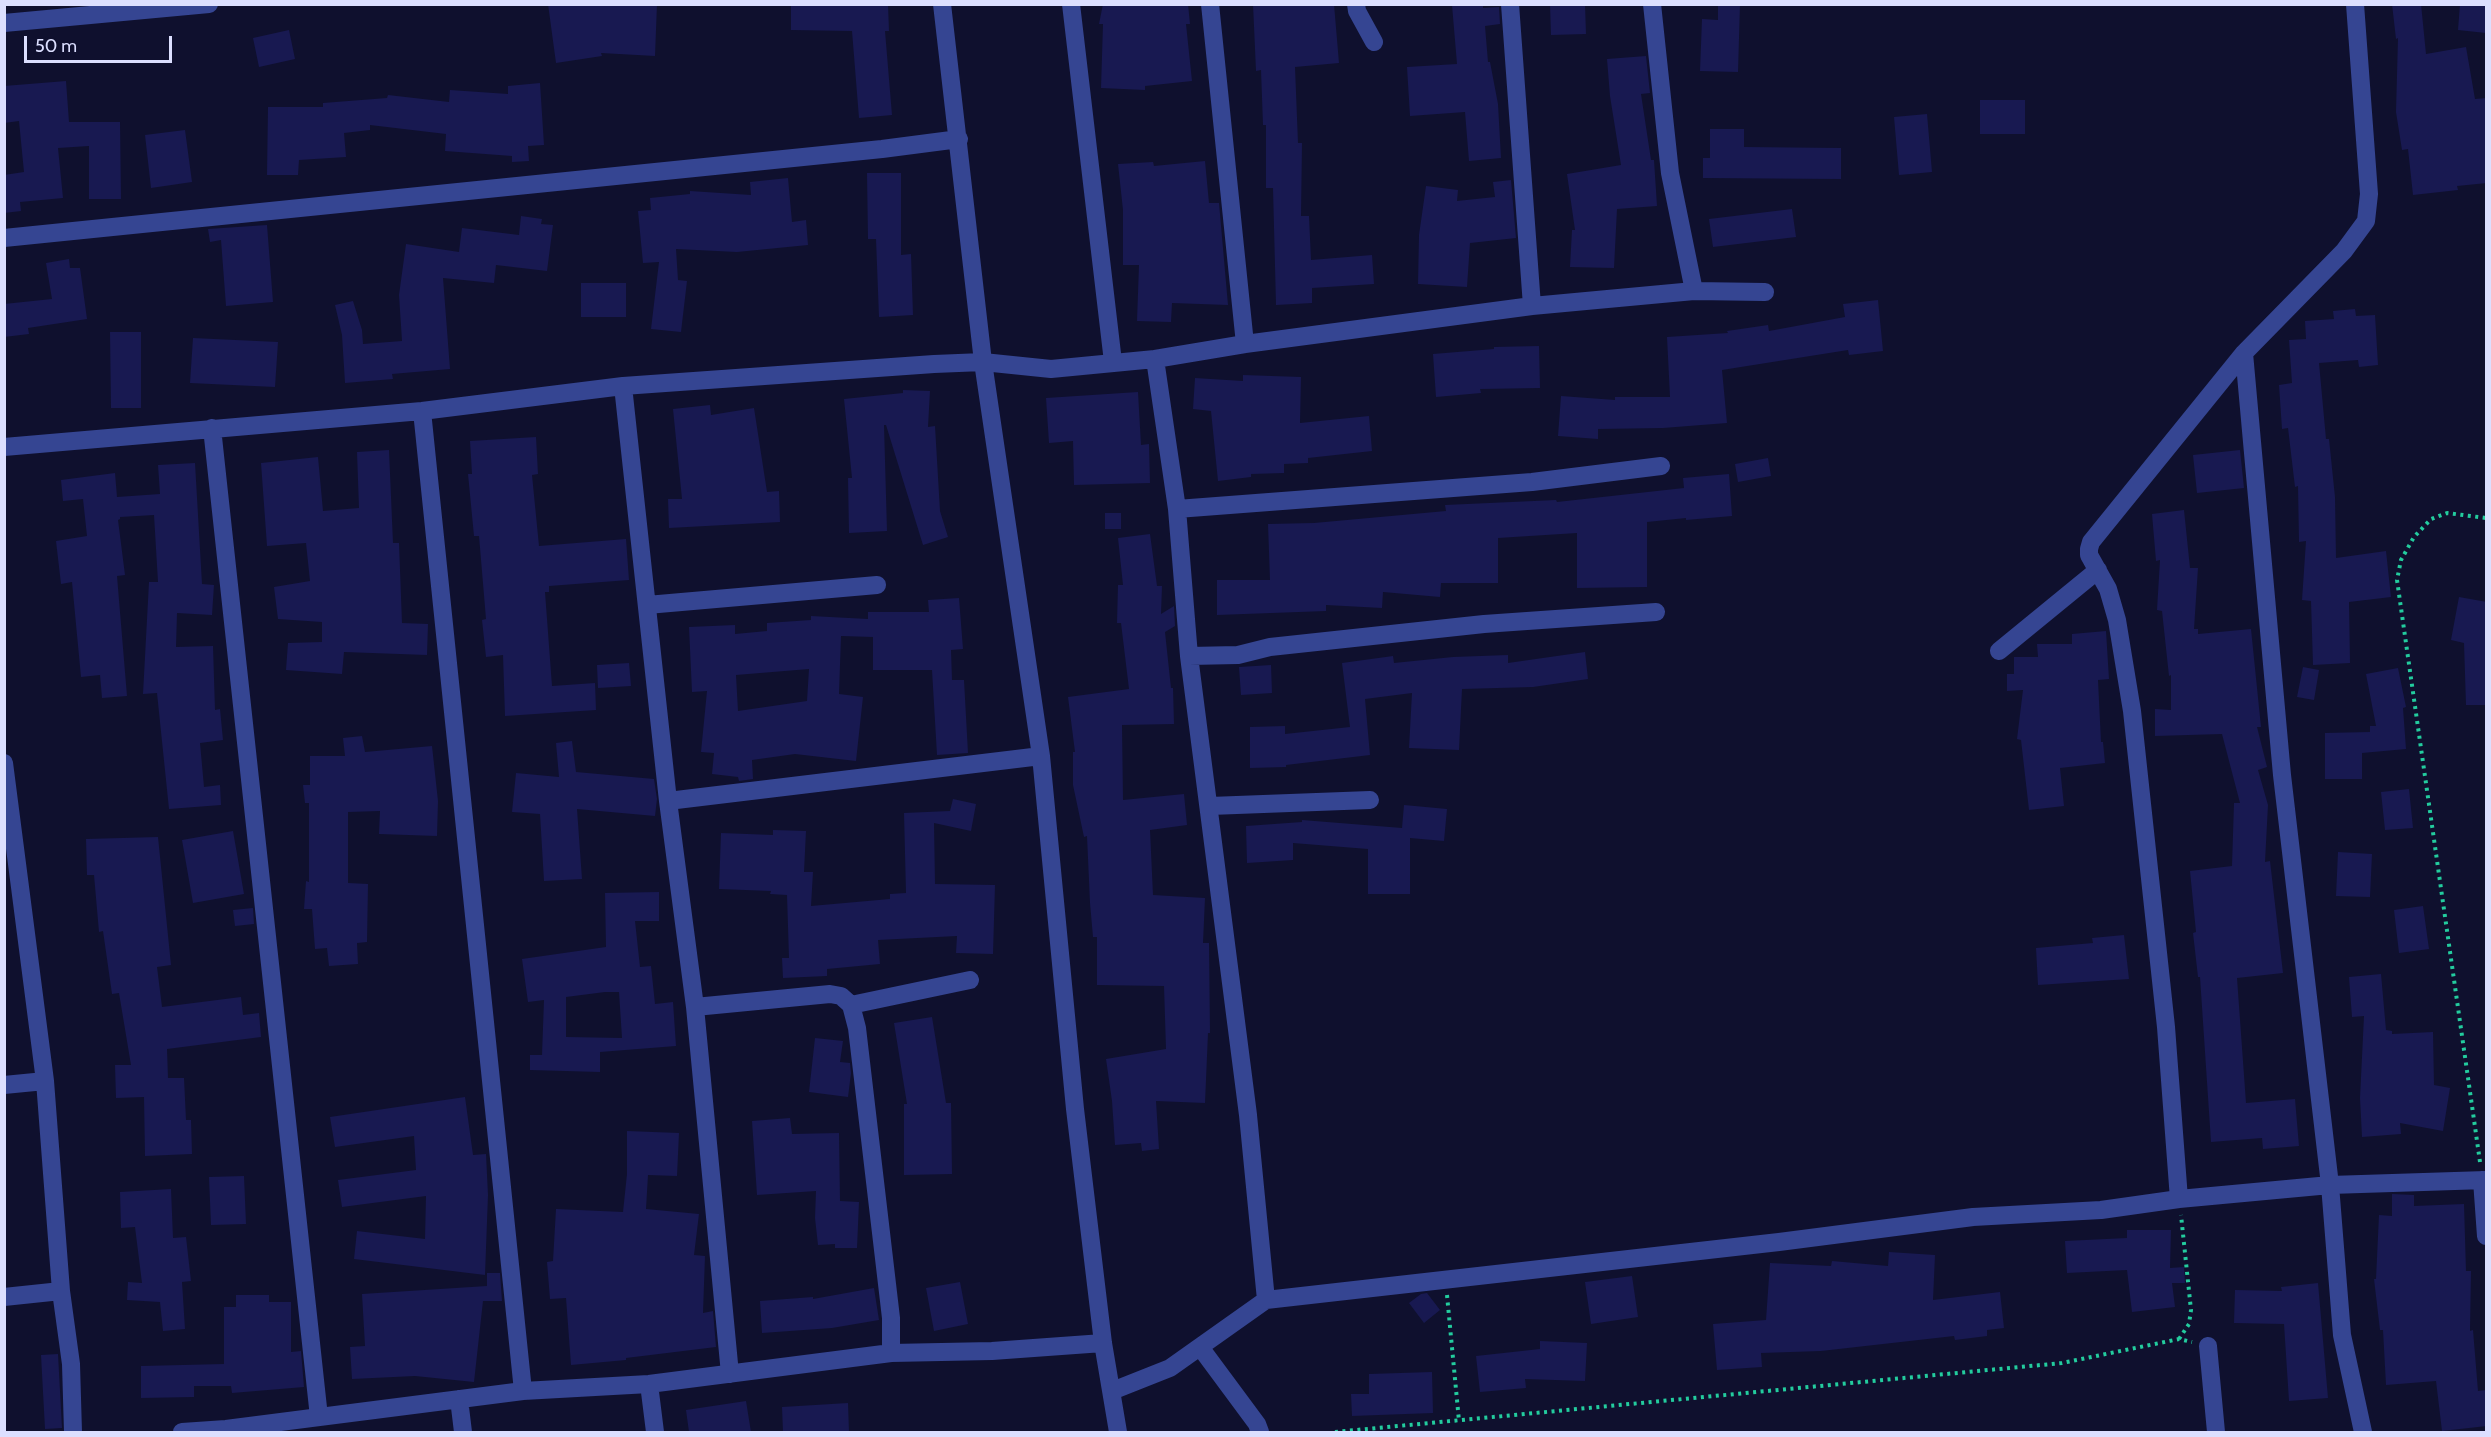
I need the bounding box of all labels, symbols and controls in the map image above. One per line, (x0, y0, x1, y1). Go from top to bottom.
scale bar (27, 24, 176, 62)
text: 50 m (35, 35, 77, 57)

